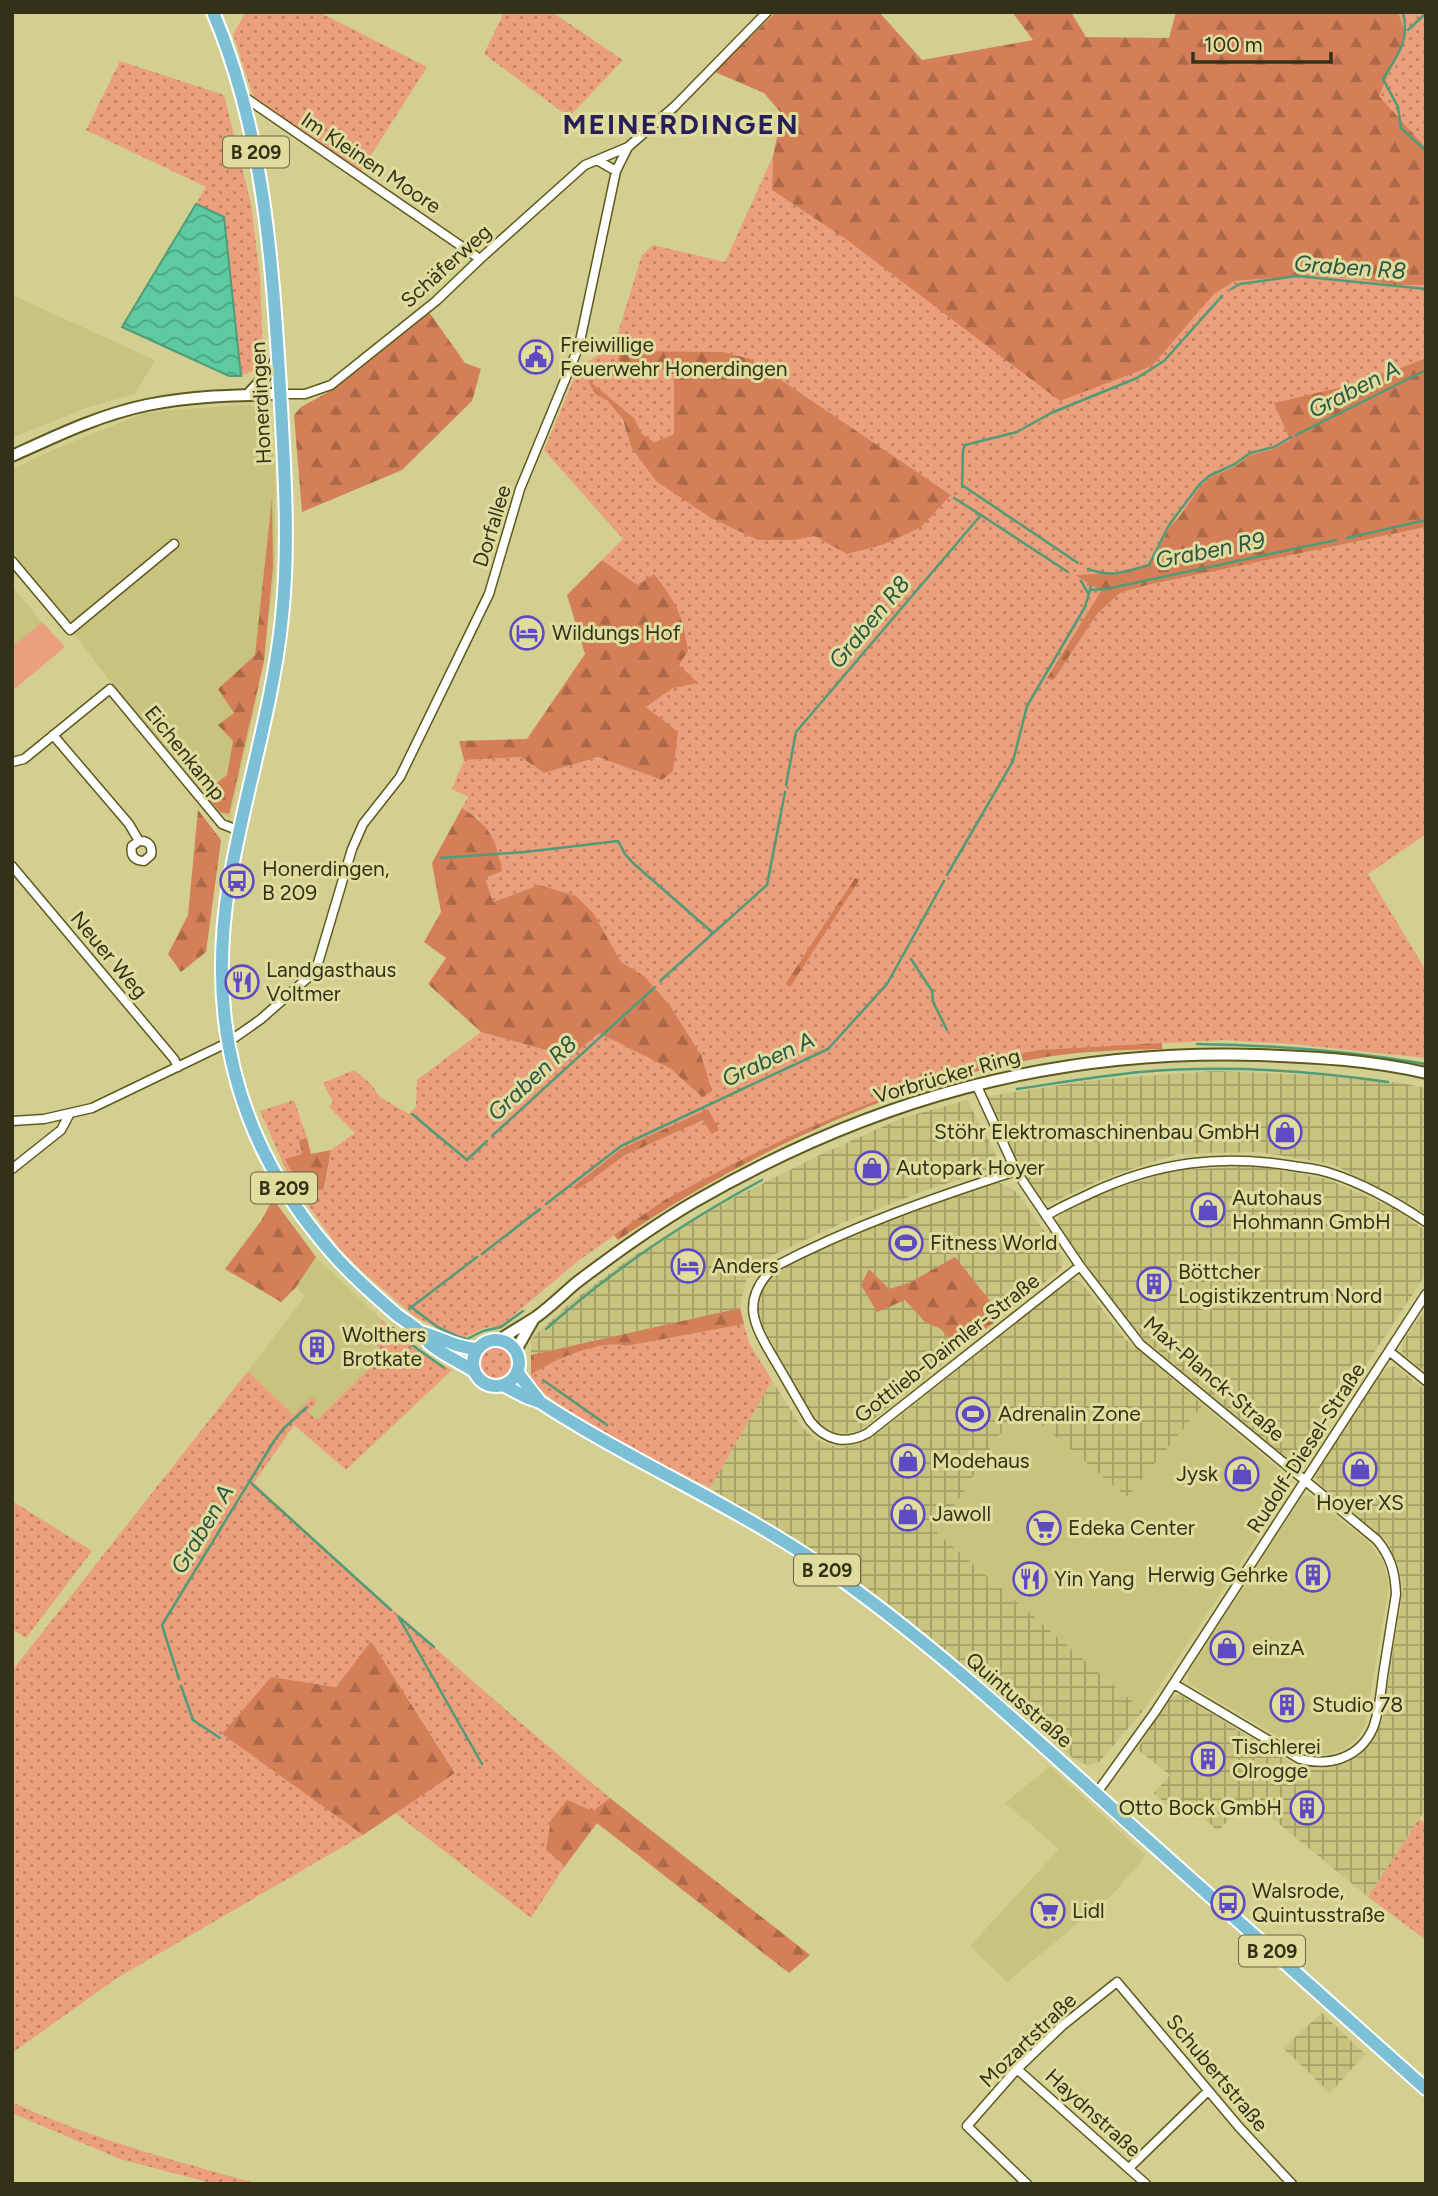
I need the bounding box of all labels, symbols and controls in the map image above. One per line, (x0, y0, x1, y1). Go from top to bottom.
scale bar (1193, 21, 1331, 65)
text: 100 m (1204, 32, 1263, 57)
street label: Im Kleinen Moore (297, 107, 446, 219)
district label: MEINERDINGEN (562, 107, 800, 141)
road number: B 209 (223, 136, 289, 168)
street label: Schäferweg (395, 219, 496, 313)
water label: Graben R8 (1293, 249, 1407, 285)
place label: Freiwillige Feuerwehr Honerdingen (560, 332, 787, 381)
public building icon: Freiwillige Feuerwehr Honerdingen (517, 338, 555, 376)
street label: Honerdingen (245, 341, 276, 465)
water label: Graben A (1303, 354, 1405, 424)
street label: Dorfallee (467, 482, 516, 570)
water label: Graben R9 (1153, 526, 1267, 574)
water label: Graben R8 (822, 570, 916, 674)
hotel icon: Wildungs Hof (508, 614, 546, 652)
place label: Wildungs Hof (552, 620, 681, 645)
street label: Eichenkamp (140, 700, 231, 805)
place label: Honerdingen, B 209 (262, 856, 389, 905)
bus stop icon: Honerdingen, B 209 (218, 862, 256, 900)
street label: Neuer Weg (66, 906, 153, 1003)
place label: Landgasthaus Voltmer (266, 957, 396, 1006)
restaurant icon: Landgasthaus Voltmer (223, 963, 261, 1001)
water label: Graben A (717, 1025, 819, 1093)
water label: Graben R8 (482, 1030, 582, 1126)
street label: Vorbrücker Ring (871, 1043, 1023, 1108)
shop icon: Stöhr Elektromaschinenbau GmbH (1266, 1113, 1304, 1151)
place label: Stöhr Elektromaschinenbau GmbH (934, 1119, 1260, 1144)
shop icon: Autopark Hoyer (853, 1149, 891, 1187)
place label: Autopark Hoyer (896, 1155, 1045, 1180)
road number: B 209 (251, 1172, 317, 1204)
place label: Autohaus Hohmann GmbH (1232, 1185, 1391, 1234)
shop icon: Autohaus Hohmann GmbH (1189, 1191, 1227, 1229)
sports icon: Fitness World (887, 1224, 925, 1262)
place label: Fitness World (930, 1230, 1058, 1255)
hotel icon: Anders (669, 1247, 707, 1285)
place label: Anders (712, 1253, 779, 1278)
place label: Böttcher Logistikzentrum Nord (1178, 1259, 1382, 1308)
building icon: Böttcher Logistikzentrum Nord (1135, 1265, 1173, 1303)
street label: Gottlieb-Daimler-Straße (849, 1268, 1044, 1428)
street label: Max-Planck-Straße (1139, 1311, 1290, 1447)
place label: Wolthers Brotkate (342, 1322, 426, 1371)
building icon: Wolthers Brotkate (298, 1328, 336, 1366)
street label: Rudolf-Diesel-Straße (1241, 1358, 1370, 1537)
sports icon: Adrenalin Zone (954, 1395, 992, 1433)
place label: Adrenalin Zone (998, 1401, 1141, 1426)
shop icon: Modehaus (889, 1442, 927, 1480)
place label: Modehaus (932, 1448, 1030, 1473)
shop icon: Hoyer XS (1341, 1450, 1379, 1488)
shop icon: Jysk (1223, 1455, 1261, 1493)
place label: Jysk (1176, 1461, 1219, 1486)
water label: Graben A (164, 1479, 240, 1579)
place label: Hoyer XS (1316, 1490, 1404, 1515)
shop icon: Jawoll (889, 1495, 927, 1533)
place label: Jawoll (932, 1501, 991, 1526)
supermarket icon: Edeka Center (1025, 1509, 1063, 1547)
place label: Edeka Center (1068, 1515, 1195, 1540)
road number: B 209 (794, 1554, 860, 1586)
building icon: Herwig Gehrke (1294, 1556, 1332, 1594)
restaurant icon: Yin Yang (1011, 1560, 1049, 1598)
place label: Herwig Gehrke (1147, 1562, 1288, 1587)
place label: Yin Yang (1054, 1566, 1135, 1591)
shop icon: einzA (1208, 1629, 1246, 1667)
place label: einzA (1252, 1635, 1305, 1660)
street label: Quintusstraße (961, 1647, 1078, 1753)
building icon: Studio 78 (1268, 1686, 1306, 1724)
place label: Studio 78 (1312, 1692, 1403, 1717)
place label: Tischlerei Olrogge (1232, 1734, 1321, 1783)
building icon: Tischlerei Olrogge (1189, 1740, 1227, 1778)
building icon: Otto Bock GmbH (1288, 1789, 1326, 1827)
place label: Otto Bock GmbH (1119, 1795, 1282, 1820)
place label: Walsrode, Quintusstraße (1252, 1878, 1385, 1927)
bus stop icon: Walsrode, Quintusstraße (1209, 1884, 1247, 1922)
supermarket icon: Lidl (1029, 1892, 1067, 1930)
place label: Lidl (1072, 1898, 1105, 1923)
road number: B 209 (1239, 1936, 1305, 1966)
street label: Mozartstraße (974, 1987, 1081, 2092)
street label: Schubertstraße (1161, 2009, 1274, 2136)
street label: Haydnstraße (1040, 2063, 1146, 2162)

